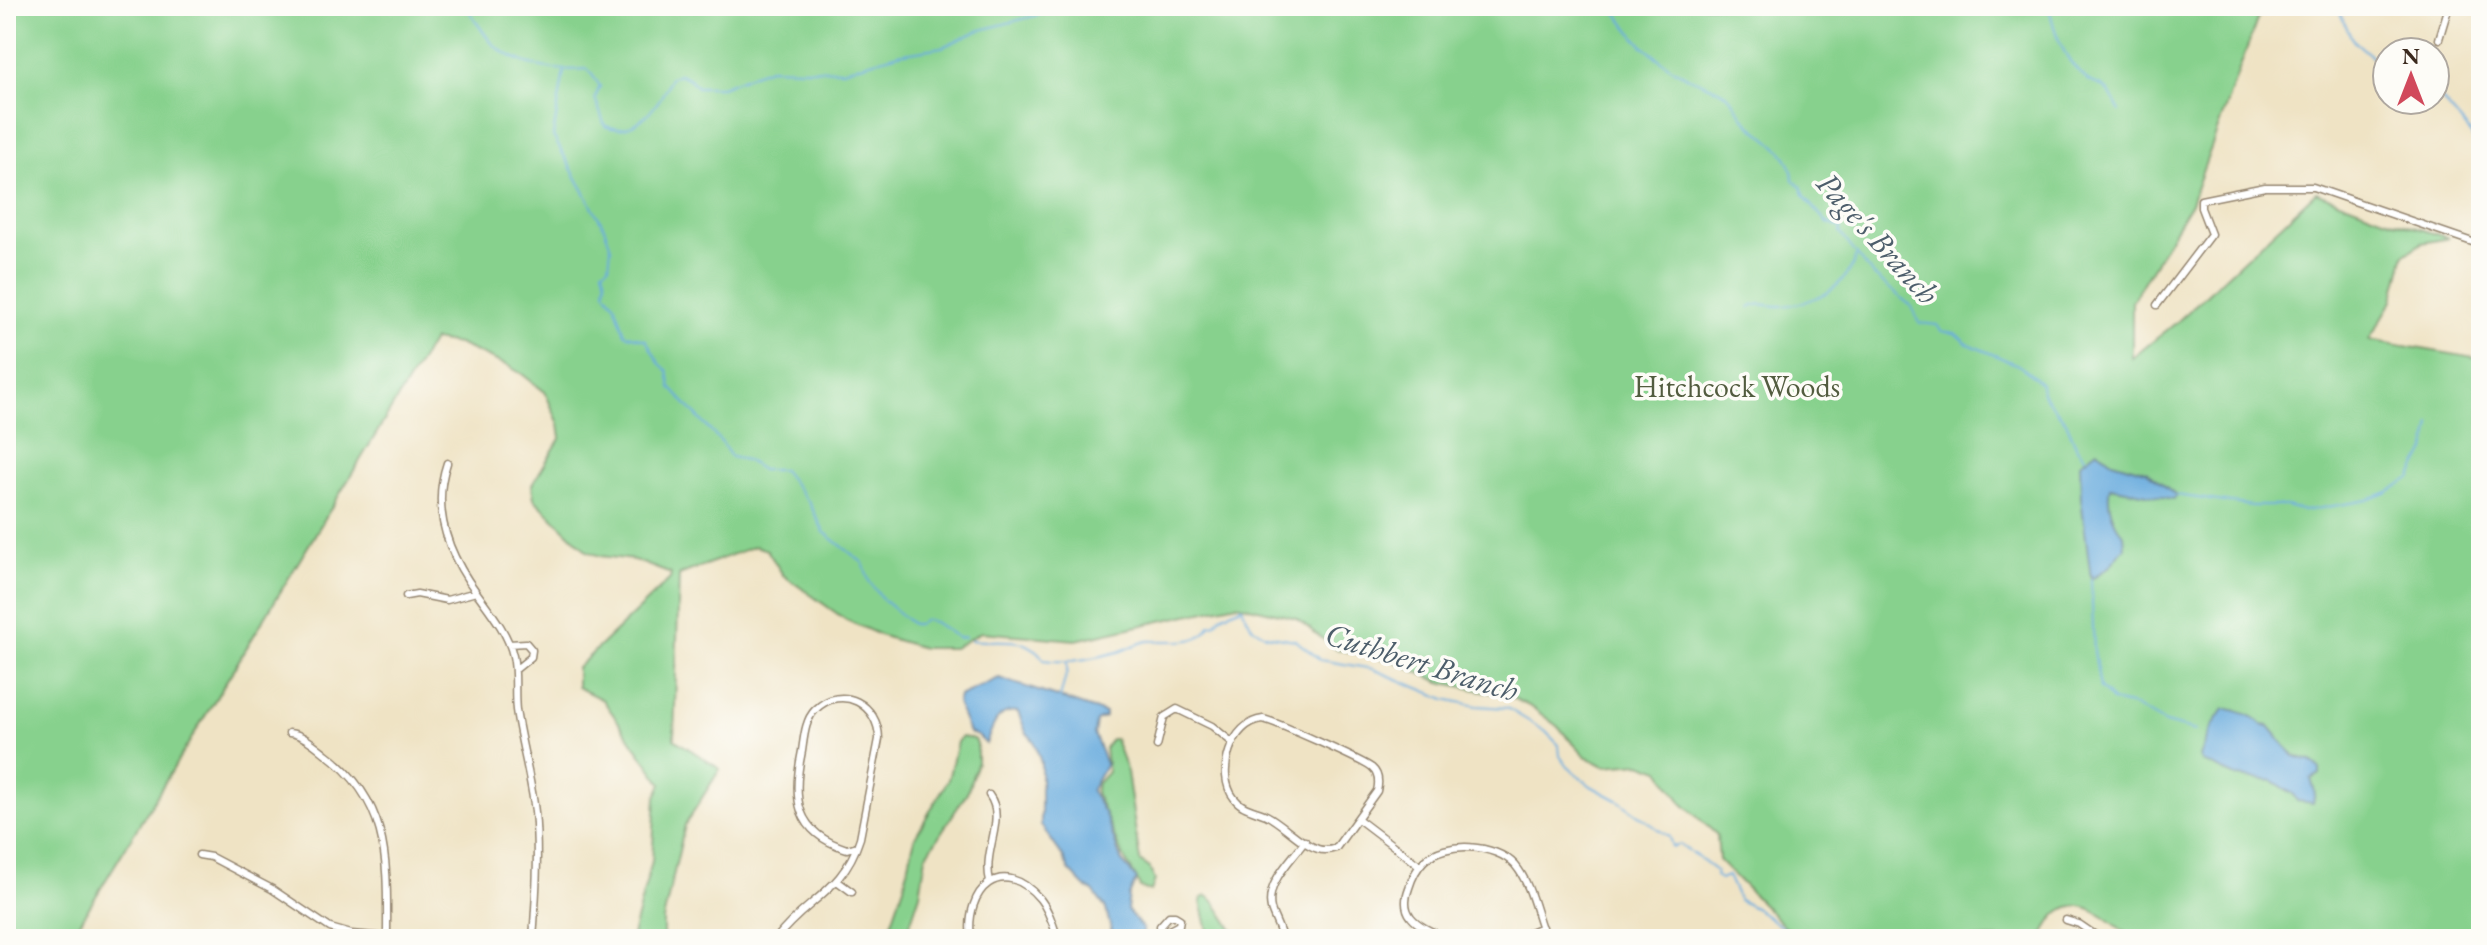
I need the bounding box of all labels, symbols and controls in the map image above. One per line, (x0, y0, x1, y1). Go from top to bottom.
north arrow (2371, 36, 2451, 116)
text: N (2402, 42, 2420, 71)
water label: Page's Branch (1807, 163, 1949, 313)
park label: Hitchcock Woods (1634, 367, 1840, 406)
water label: Cuthbert Branch (1320, 613, 1524, 711)

